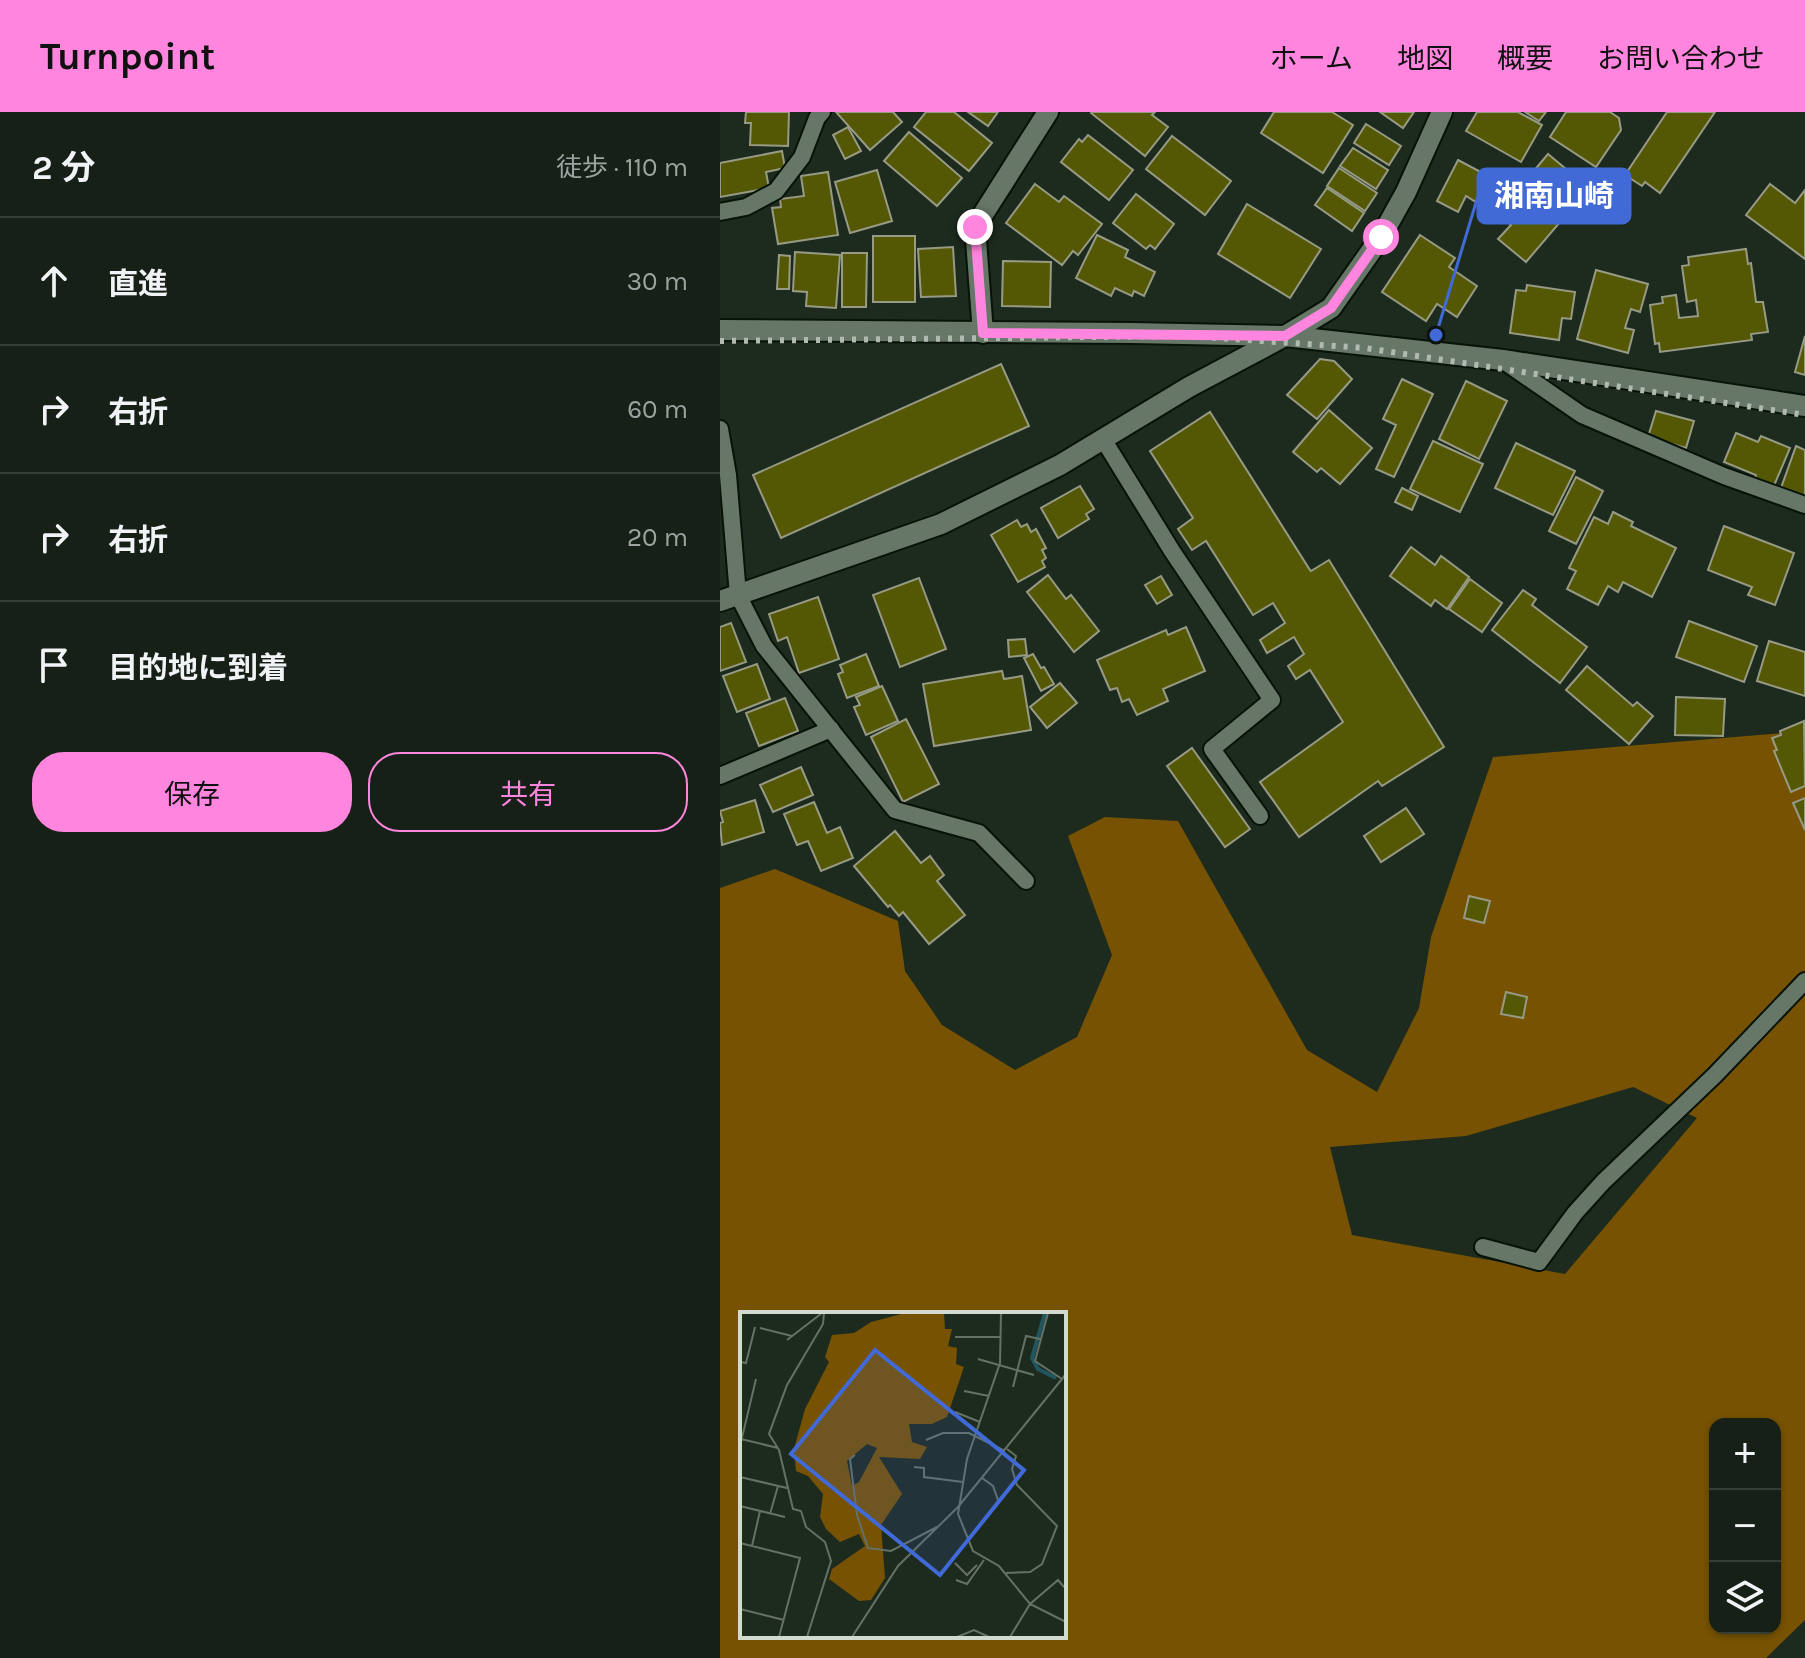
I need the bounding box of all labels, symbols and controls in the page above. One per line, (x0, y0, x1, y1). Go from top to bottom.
text: Turnpoint (40, 34, 215, 79)
text: ホーム (1270, 42, 1353, 75)
text: 地図 (1397, 42, 1453, 75)
text: 概要 (1497, 42, 1553, 75)
text: お問い合わせ (1597, 42, 1765, 75)
text: 2 分 (32, 148, 95, 188)
text: 徒歩 · 110 m (556, 152, 688, 183)
callout: 湘南山崎 (1478, 169, 1630, 223)
text: 湘南山崎 (1494, 178, 1614, 214)
route end (957, 209, 993, 245)
route start (1363, 219, 1399, 255)
icon: ahead (32, 259, 76, 303)
text: 直進 (108, 266, 168, 302)
text: 30 m (627, 266, 688, 297)
icon: right (32, 387, 76, 431)
text: 右折 (108, 394, 168, 430)
text: 60 m (627, 394, 688, 425)
icon: right (32, 515, 76, 559)
text: 右折 (108, 522, 168, 558)
text: 20 m (627, 522, 688, 553)
icon: arrive (32, 643, 76, 687)
text: 目的地に到着 (108, 650, 288, 686)
button: 保存 (32, 752, 352, 832)
button: 共有 (368, 752, 688, 832)
inset map (740, 1312, 1066, 1638)
map controls (1709, 1418, 1781, 1634)
button: + (1709, 1418, 1781, 1490)
button: − (1709, 1490, 1781, 1562)
button: layers (1709, 1562, 1781, 1634)

